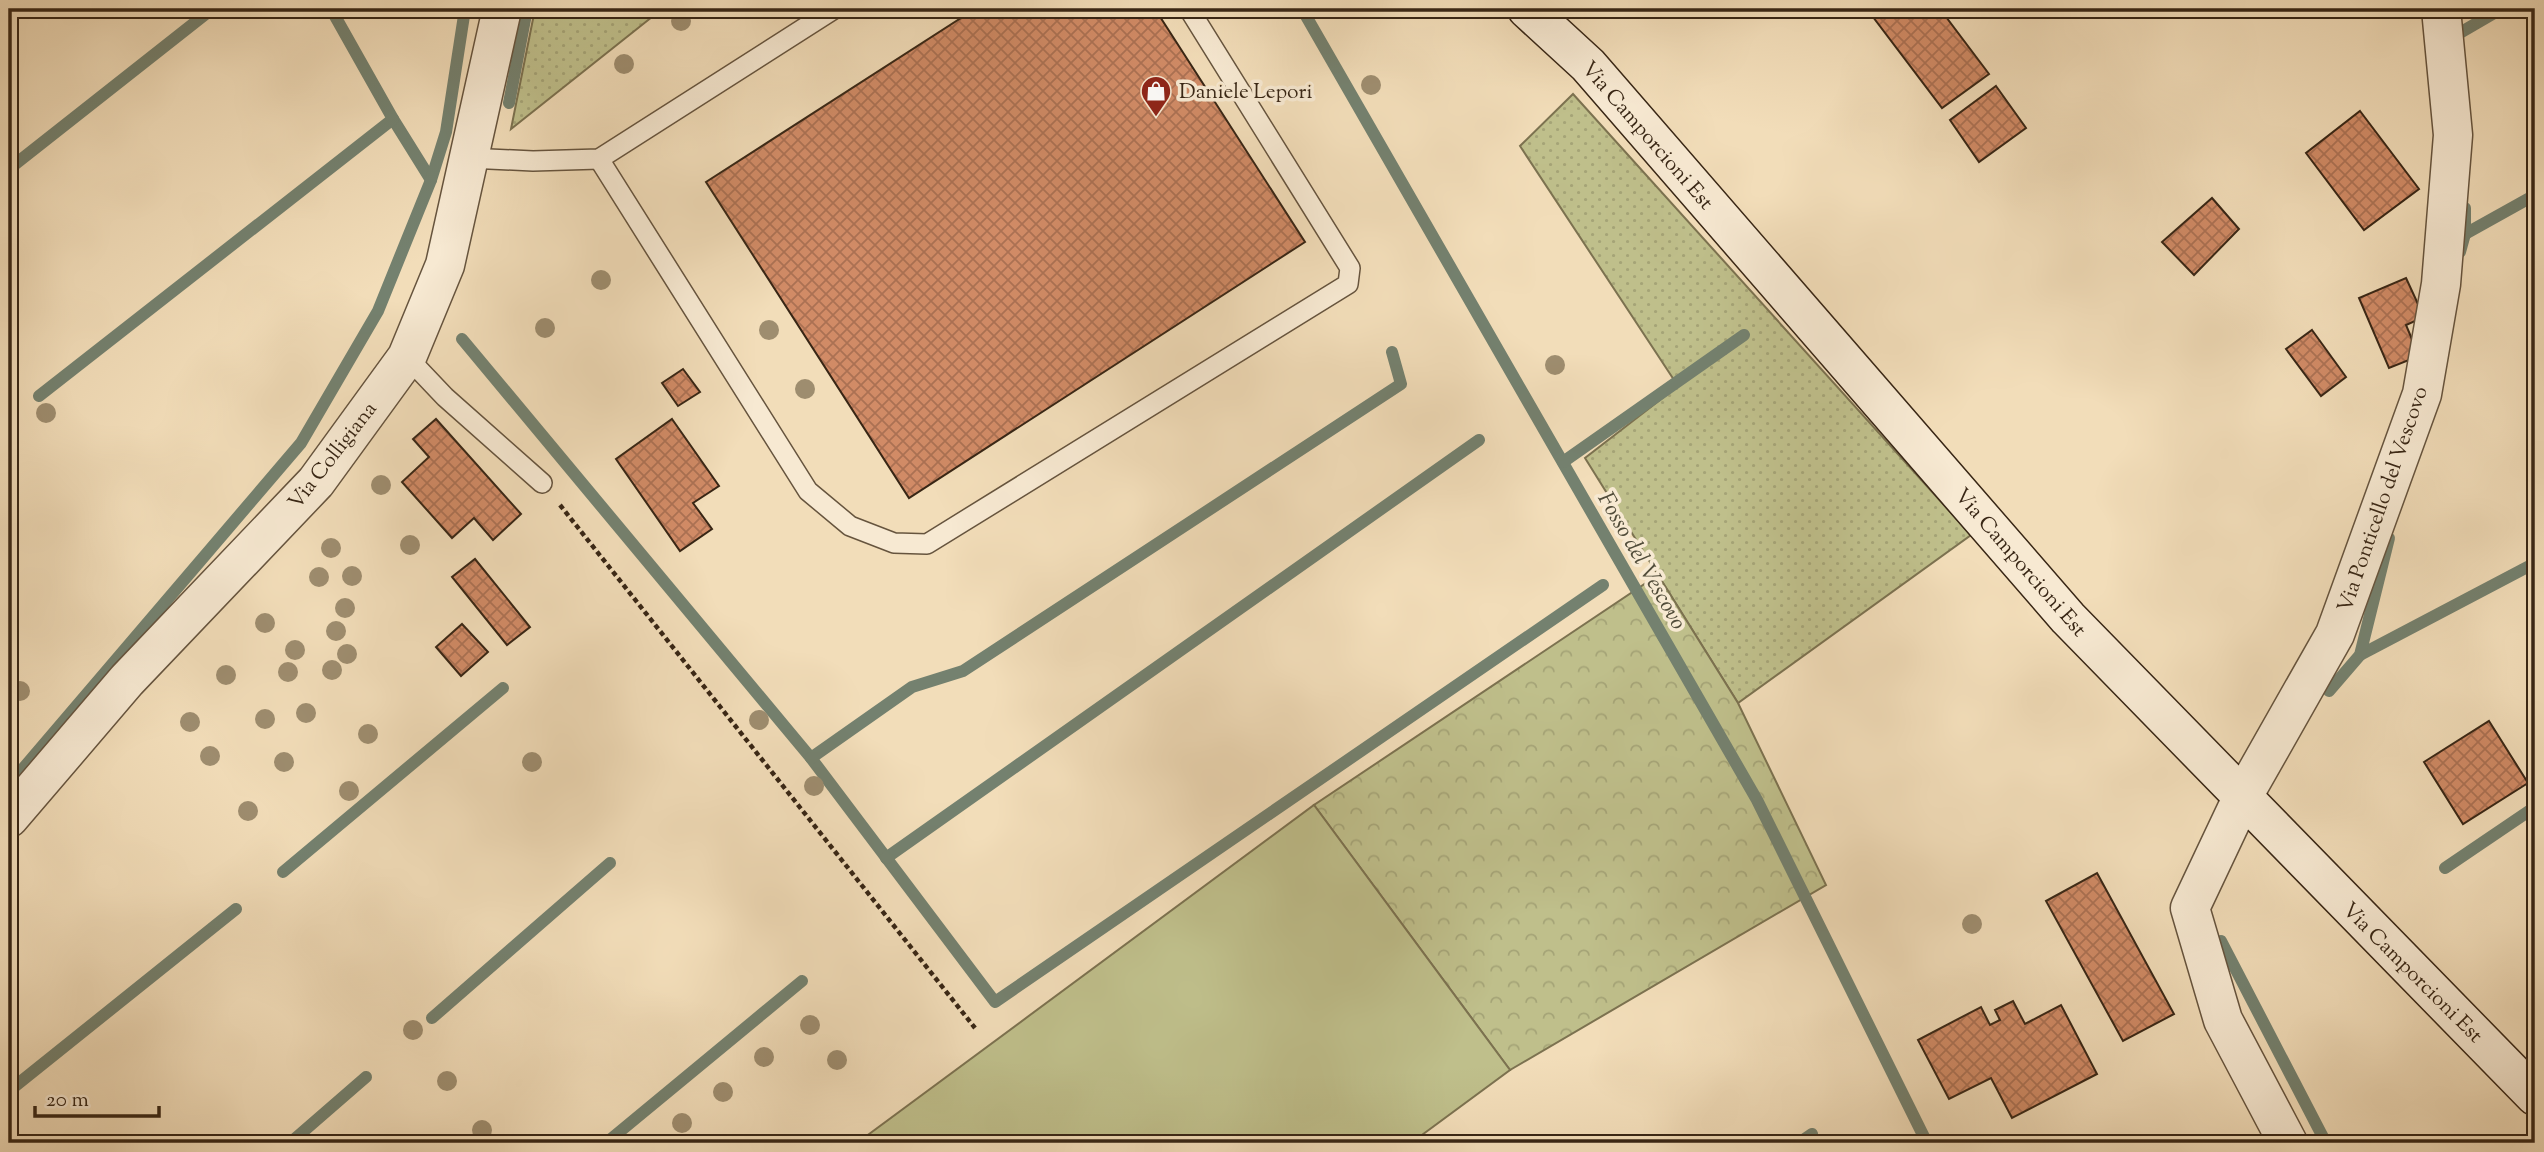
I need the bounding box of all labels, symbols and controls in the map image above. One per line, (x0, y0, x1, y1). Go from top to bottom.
street label: Via Camporcioni Est (1573, 55, 1720, 217)
shop icon: Daniele Lepori (1139, 74, 1173, 118)
place label: Daniele Lepori (1179, 78, 1312, 108)
street label: Via Ponticello del Vescovo (2331, 383, 2437, 617)
street label: Via Colligiana (282, 396, 385, 516)
street label: Via Camporcioni Est (1946, 482, 2093, 644)
water label: Fosso del Vescovo (1588, 486, 1694, 636)
street label: Via Camporcioni Est (2334, 896, 2489, 1051)
scale bar (35, 1075, 159, 1119)
text: 20 m (46, 1086, 89, 1116)

